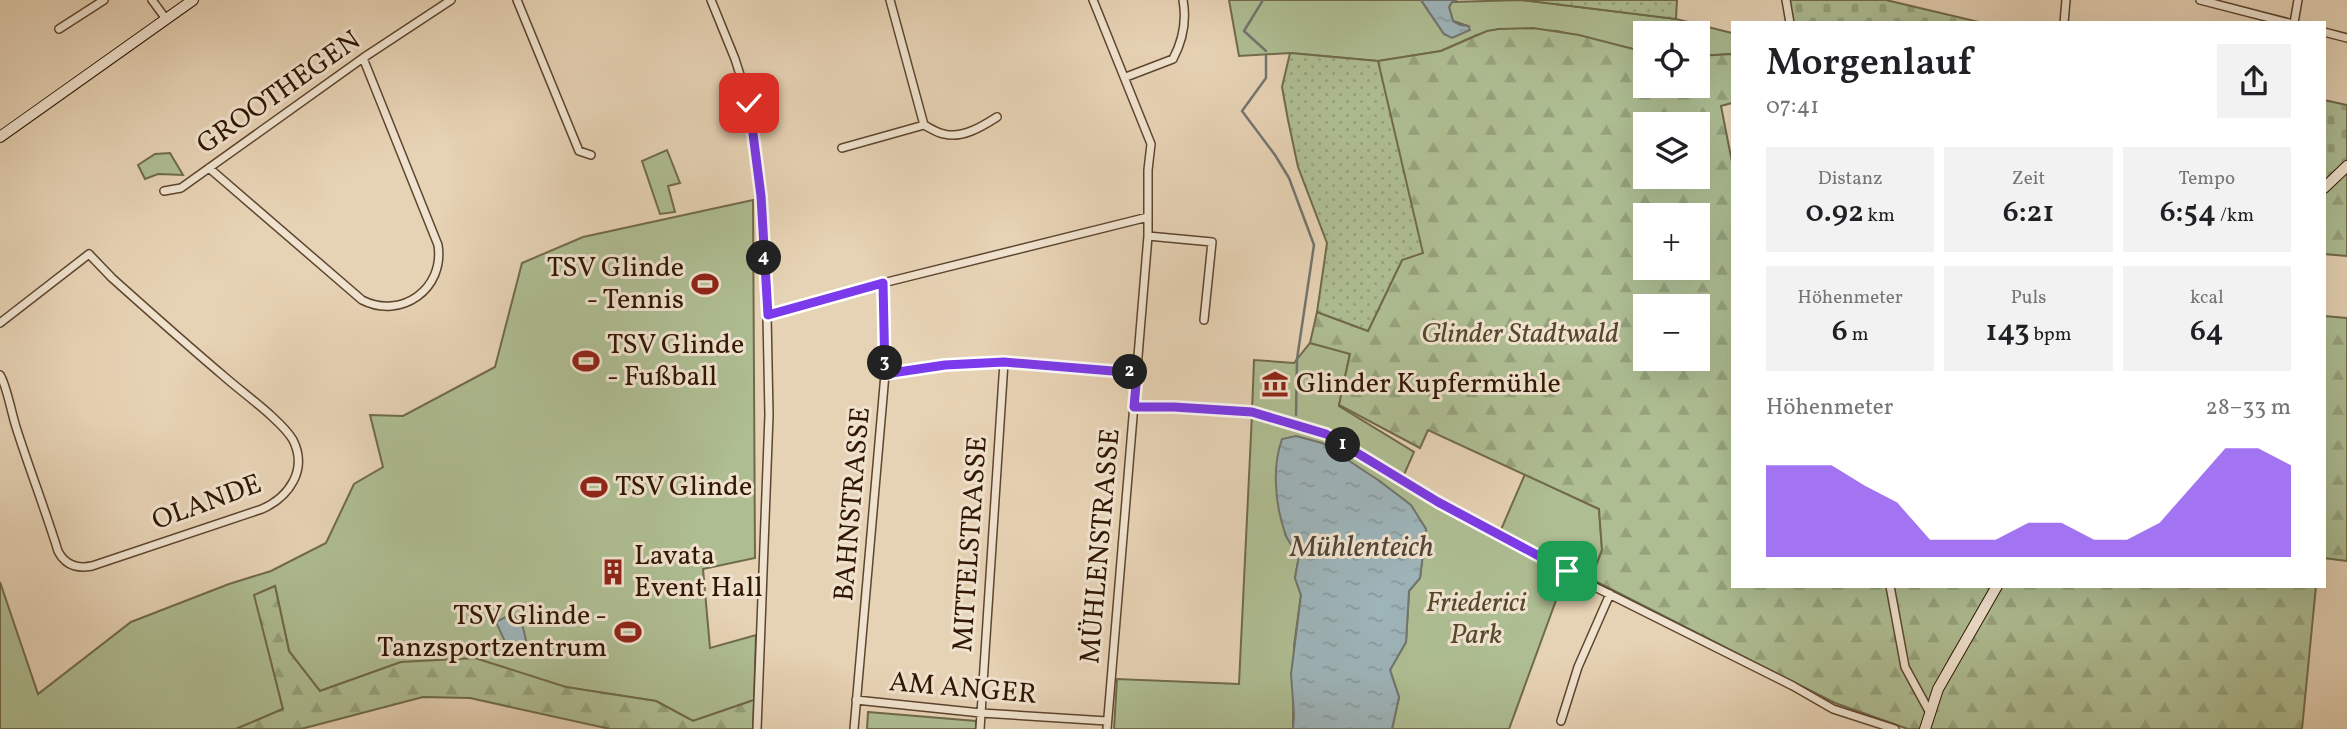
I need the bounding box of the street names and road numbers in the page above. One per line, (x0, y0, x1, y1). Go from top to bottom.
street label: GROOTHEGEN (189, 22, 369, 164)
street label: BAHNSTRASSE (825, 405, 881, 603)
street label: MÜHLENSTRASSE (1071, 427, 1131, 665)
street label: MITTELSTRASSE (944, 435, 998, 653)
street label: OLANDE (147, 465, 267, 541)
street label: AM ANGER (887, 663, 1039, 715)

